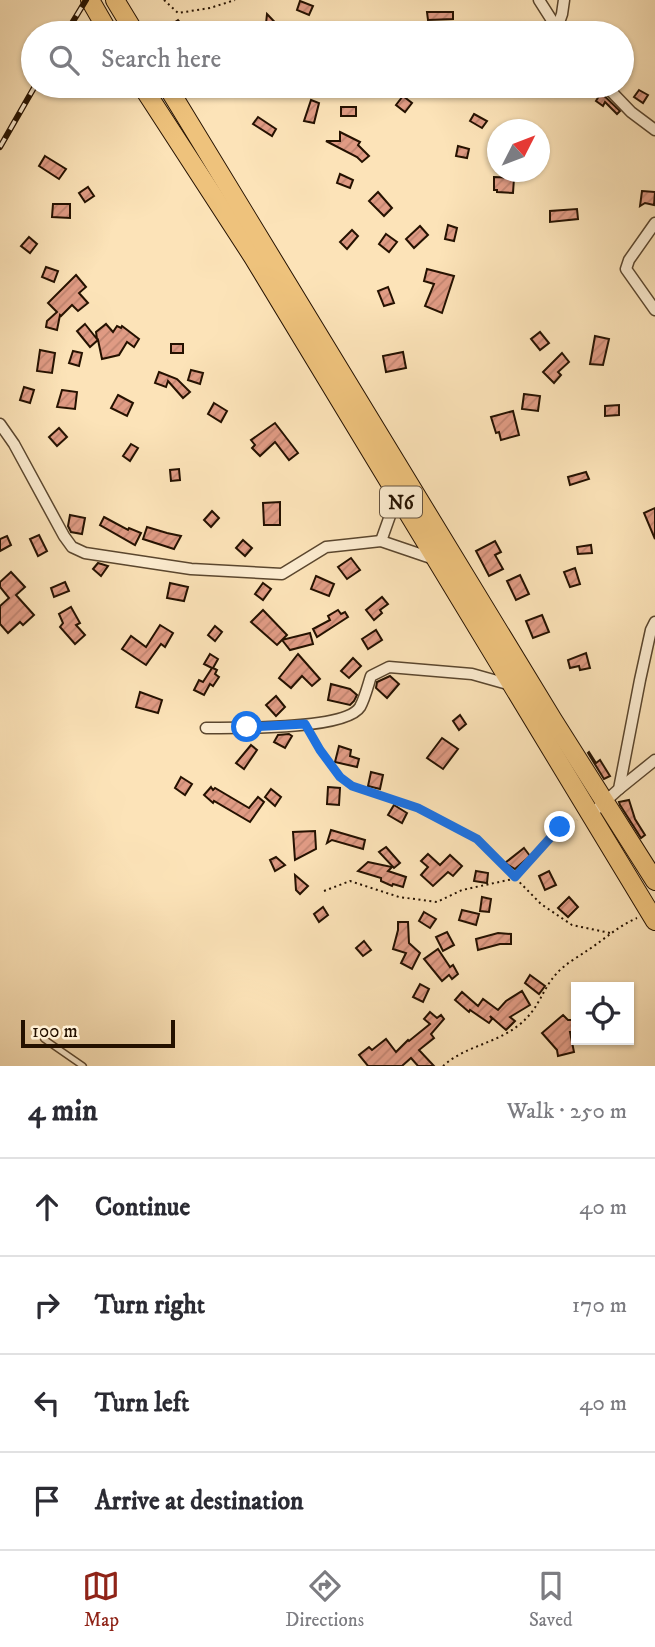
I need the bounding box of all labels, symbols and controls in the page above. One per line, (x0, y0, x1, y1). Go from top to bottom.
search box (21, 21, 634, 98)
icon: search (45, 41, 83, 79)
text: Search here (101, 43, 221, 76)
north arrow (487, 119, 550, 182)
road number: N6 (380, 486, 422, 517)
route start (231, 711, 262, 742)
route end (544, 811, 575, 842)
map controls (571, 982, 634, 1045)
button: locate (571, 982, 634, 1045)
scale bar (21, 1017, 175, 1049)
text: 100 m (32, 1020, 78, 1043)
text: 4 min (28, 1093, 98, 1130)
text: Walk · 250 m (507, 1097, 627, 1126)
icon: ahead (28, 1188, 66, 1226)
text: Continue (95, 1191, 190, 1224)
text: 40 m (579, 1193, 627, 1222)
icon: right (28, 1286, 66, 1324)
text: Turn right (95, 1289, 205, 1322)
text: 170 m (572, 1291, 627, 1320)
icon: left (28, 1384, 66, 1422)
text: Turn left (95, 1387, 189, 1420)
text: 40 m (579, 1389, 627, 1418)
icon: arrive (28, 1482, 66, 1520)
text: Arrive at destination (95, 1485, 304, 1518)
tab: Map (82, 1567, 120, 1632)
tab: Directions (285, 1567, 364, 1632)
tab: Saved (529, 1567, 573, 1632)

